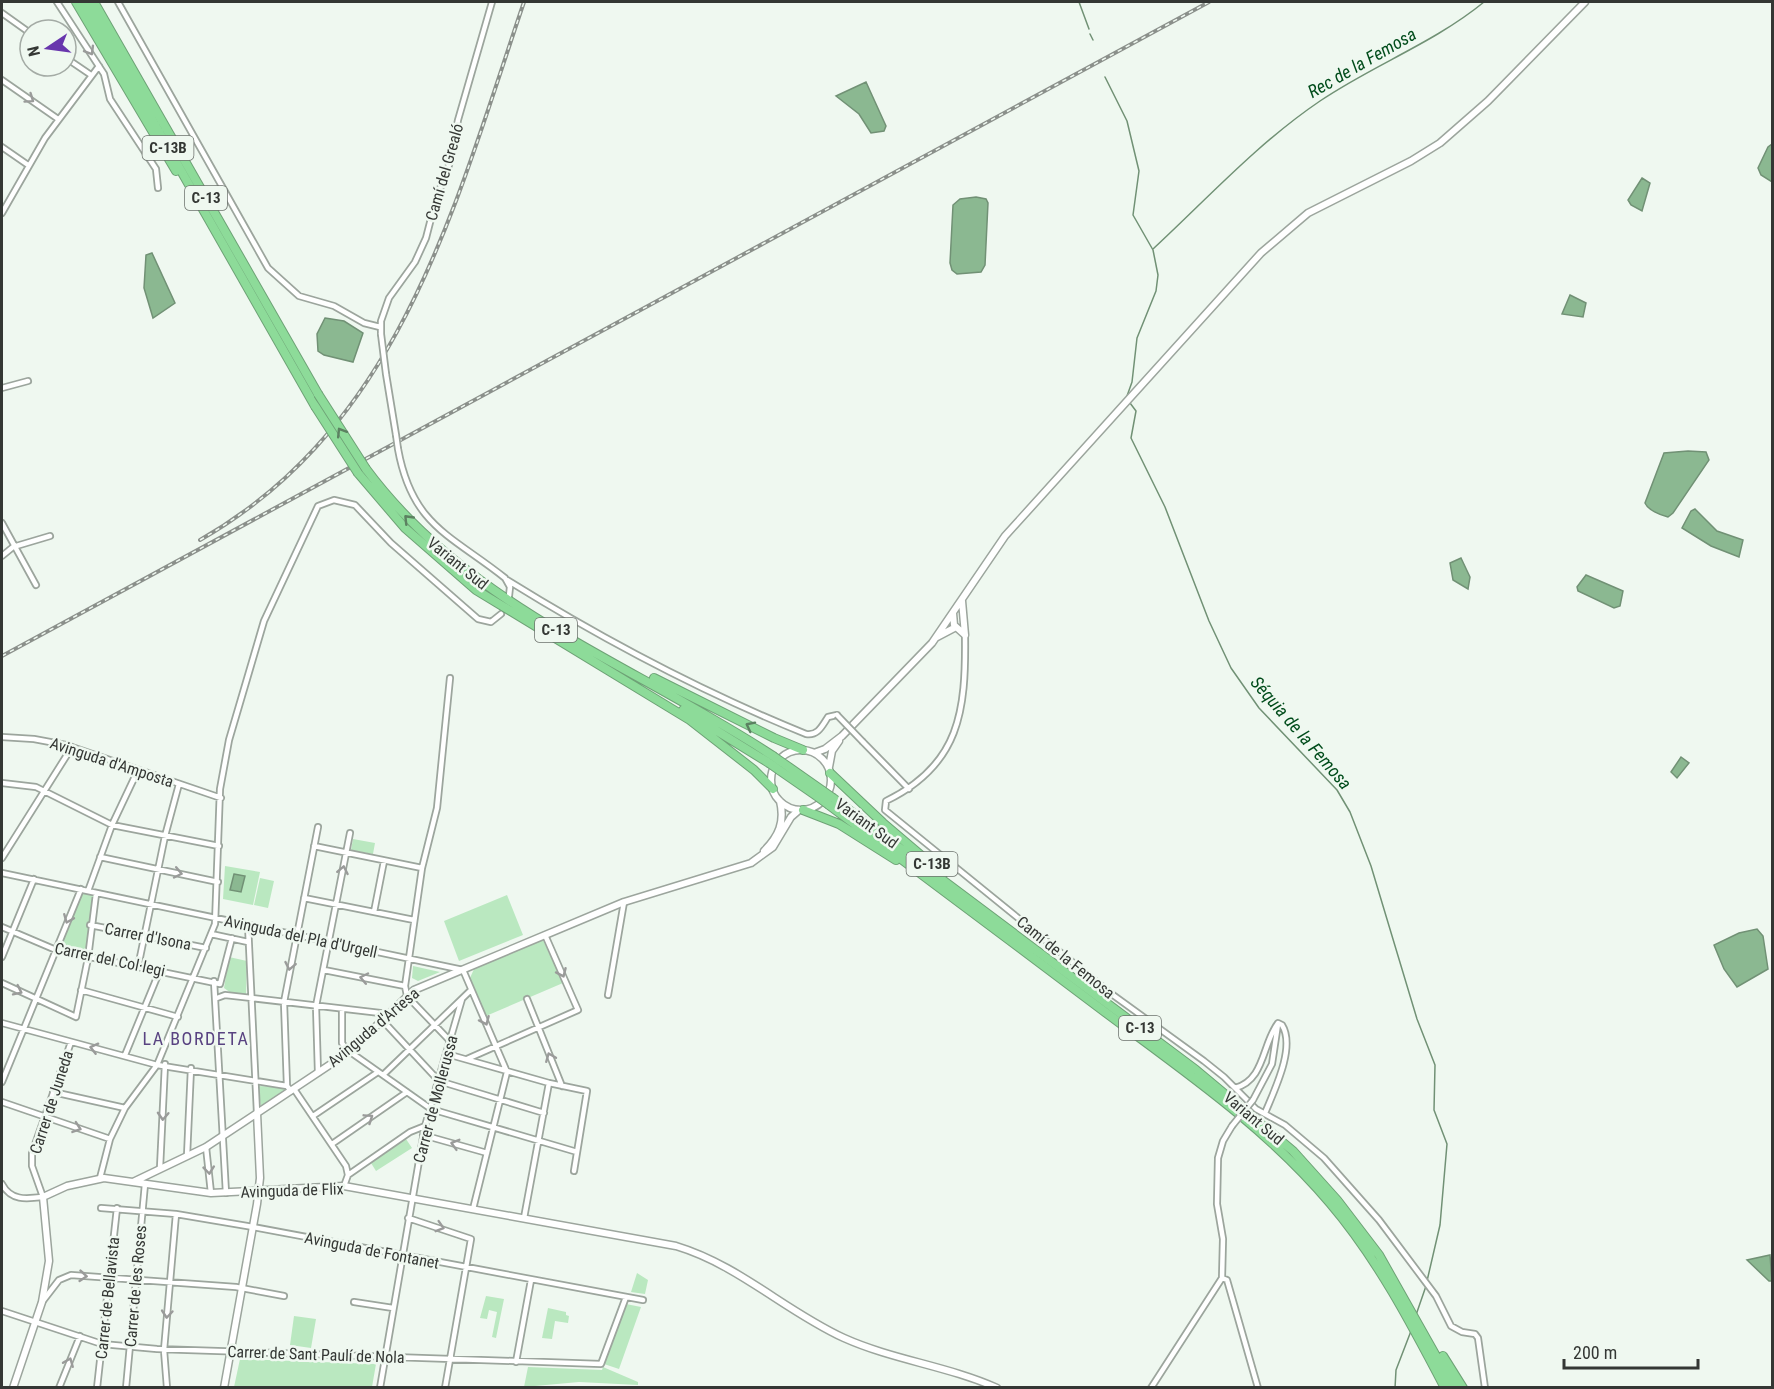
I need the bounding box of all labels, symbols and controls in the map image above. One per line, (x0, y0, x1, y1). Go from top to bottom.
north arrow (18, 18, 78, 78)
water label: Rec de la Femosa (1304, 23, 1420, 102)
text: N (24, 44, 44, 58)
one-way arrow (83, 45, 94, 55)
one-way arrow (23, 92, 34, 103)
street label: Camí del Grealó (422, 121, 467, 223)
road number: C-13B (142, 136, 194, 160)
road number: C-13 (185, 186, 227, 210)
one-way arrow (337, 428, 348, 439)
one-way arrow (404, 515, 415, 525)
street label: Variant Sud (423, 533, 492, 594)
road number: C-13 (535, 618, 577, 642)
water label: Séquia de la Femosa (1247, 672, 1356, 793)
one-way arrow (745, 722, 756, 733)
street label: Avinguda d'Amposta (48, 734, 176, 791)
street label: Variant Sud (832, 794, 902, 852)
road number: C-13B (906, 852, 958, 876)
one-way arrow (173, 866, 183, 879)
one-way arrow (336, 866, 349, 876)
street label: Avinguda del Pla d'Urgell (223, 911, 379, 962)
street label: Camí de la Femosa (1013, 912, 1118, 1003)
one-way arrow (63, 913, 75, 924)
street label: Carrer d'Isona (103, 919, 193, 954)
street label: Carrer del Col·legi (53, 938, 167, 980)
one-way arrow (285, 961, 297, 970)
one-way arrow (554, 966, 566, 977)
one-way arrow (360, 972, 370, 985)
one-way arrow (12, 984, 23, 996)
street label: Avinguda d'Artesa (324, 984, 423, 1071)
one-way arrow (477, 1014, 489, 1025)
road number: C-13 (1119, 1016, 1161, 1040)
district label: LA BORDETA (143, 1028, 249, 1049)
street label: Carrer de Mollerussa (409, 1033, 462, 1165)
one-way arrow (89, 1042, 99, 1055)
street label: Carrer de Juneda (26, 1048, 77, 1156)
one-way arrow (545, 1052, 557, 1063)
street label: Variant Sud (1220, 1088, 1288, 1149)
one-way arrow (156, 1112, 169, 1121)
one-way arrow (363, 1114, 374, 1125)
one-way arrow (72, 1121, 82, 1134)
one-way arrow (450, 1139, 461, 1151)
one-way arrow (202, 1165, 214, 1175)
street label: Avinguda de Flix (240, 1179, 344, 1202)
one-way arrow (434, 1220, 445, 1232)
street label: Carrer de les Roses (121, 1224, 150, 1348)
street label: Avinguda de Fontanet (303, 1228, 441, 1273)
street label: Carrer de Bellavista (92, 1236, 123, 1360)
one-way arrow (79, 1269, 88, 1282)
one-way arrow (161, 1310, 174, 1319)
scale bar (1564, 1332, 1698, 1370)
street label: Carrer de Sant Paulí de Nola (227, 1342, 405, 1367)
text: 200 m (1573, 1342, 1617, 1363)
one-way arrow (62, 1357, 75, 1367)

